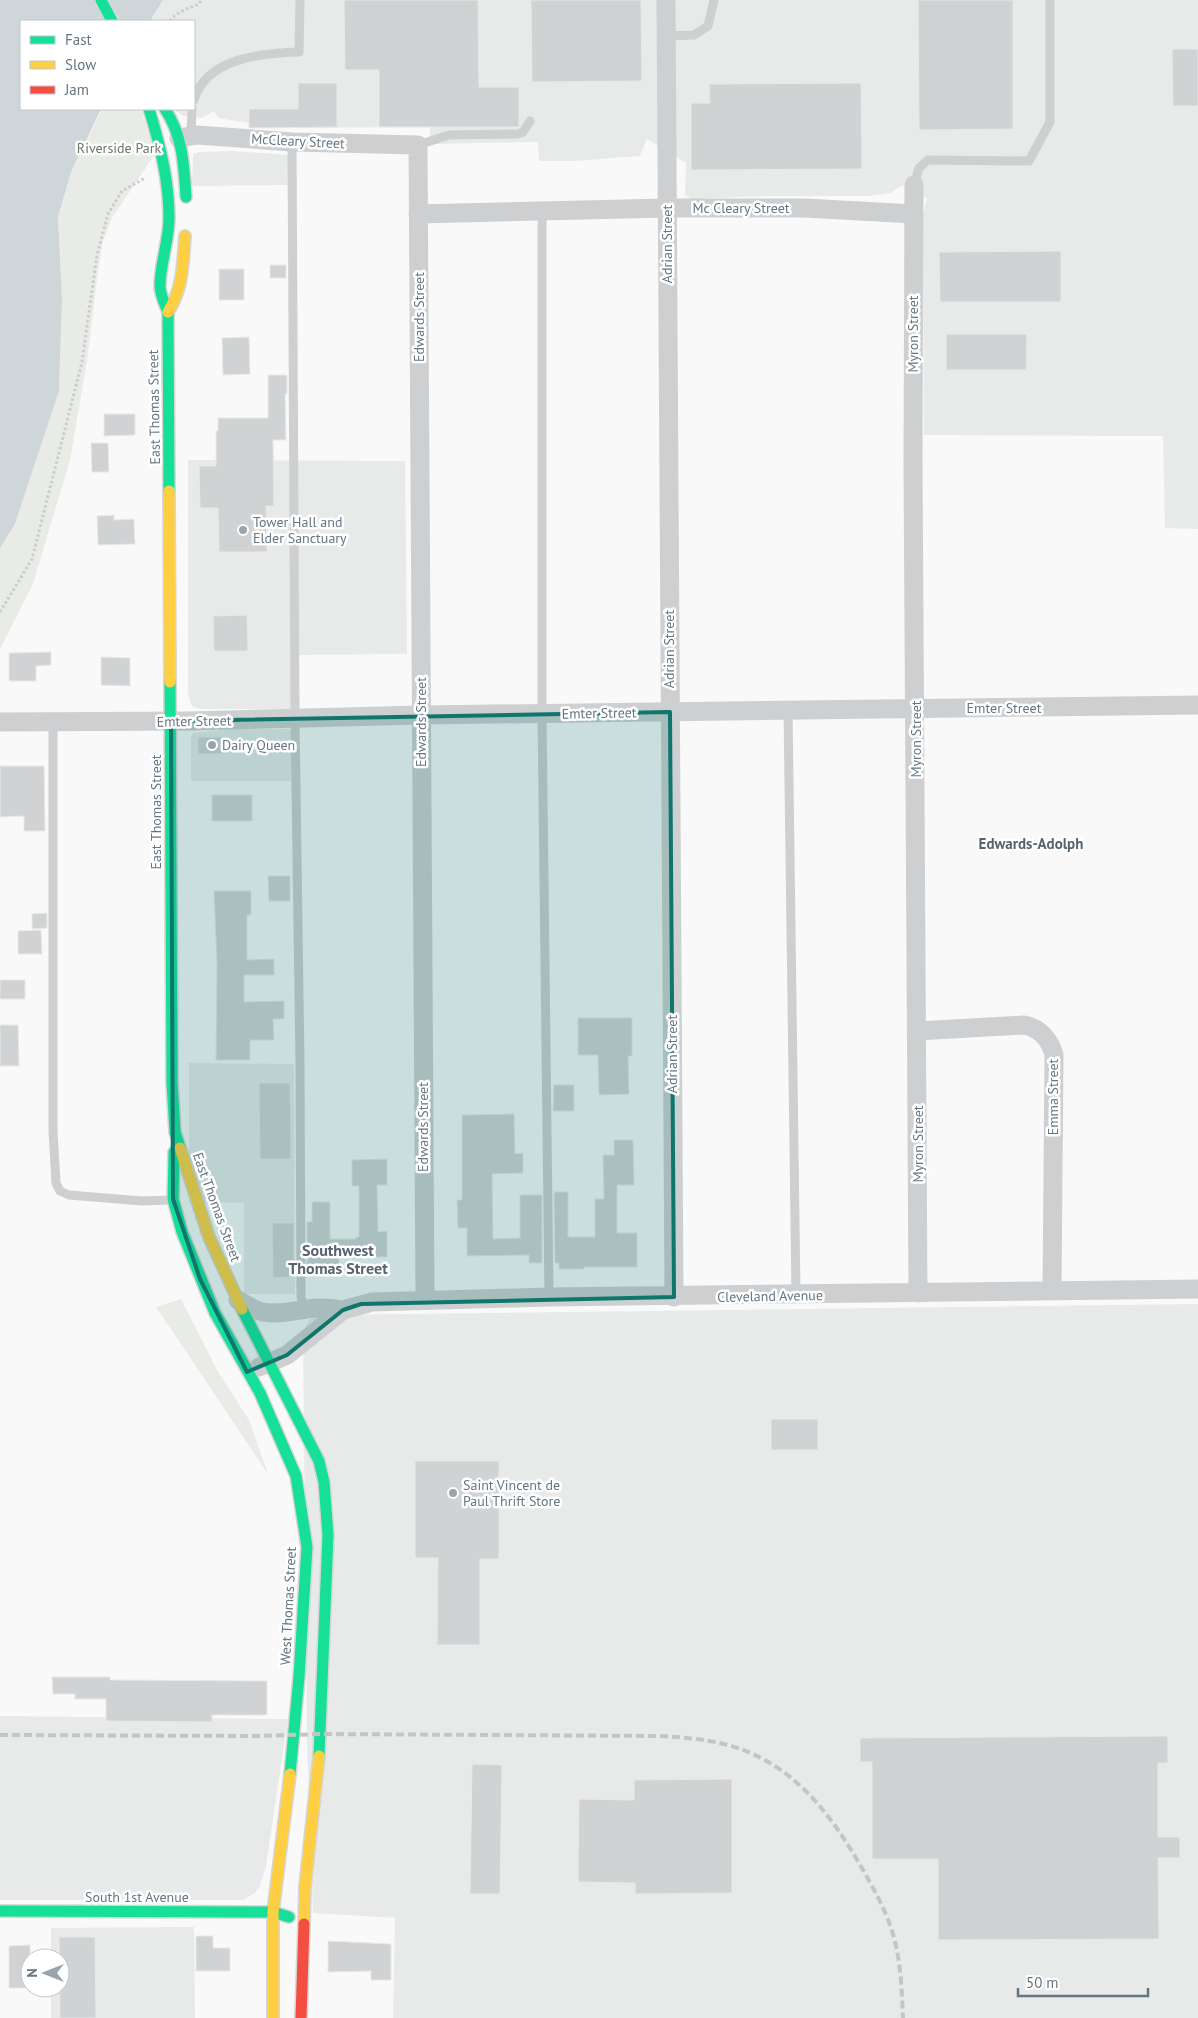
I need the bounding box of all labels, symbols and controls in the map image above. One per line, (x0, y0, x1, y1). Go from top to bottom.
legend (20, 20, 195, 110)
text: Fast (65, 30, 92, 49)
text: Slow (65, 55, 96, 74)
text: Jam (64, 80, 89, 99)
street label: McCleary Street (251, 130, 346, 152)
park label: Riverside Park (77, 139, 161, 157)
street label: Mc Cleary Street (692, 199, 790, 217)
street label: Adrian Street (658, 205, 676, 283)
street label: Edwards Street (410, 272, 428, 362)
street label: Myron Street (904, 295, 922, 373)
street label: East Thomas Street (144, 349, 164, 465)
place label: Tower Hall and Elder Sanctuary (253, 513, 347, 547)
marker: Tower Hall and Elder Sanctuary (237, 524, 249, 536)
street label: Adrian Street (660, 610, 678, 688)
street label: Edwards Street (412, 677, 430, 767)
street label: Emter Street (967, 699, 1042, 717)
street label: Myron Street (907, 700, 925, 778)
street label: Emter Street (561, 703, 637, 723)
street label: Emter Street (156, 711, 232, 731)
place label: Dairy Queen (222, 736, 295, 754)
marker: Dairy Queen (206, 739, 218, 751)
street label: East Thomas Street (147, 754, 165, 870)
district label: Edwards-Adolph (979, 834, 1083, 853)
street label: Adrian Street (663, 1015, 681, 1093)
street label: Emma Street (1044, 1058, 1062, 1135)
street label: Edwards Street (414, 1082, 432, 1172)
street label: Myron Street (909, 1105, 927, 1183)
street label: East Thomas Street (189, 1150, 245, 1264)
district label: Southwest Thomas Street (288, 1240, 388, 1278)
street label: Cleveland Avenue (717, 1286, 823, 1306)
place label: Saint Vincent de Paul Thrift Store (463, 1476, 560, 1510)
marker: Saint Vincent de Paul Thrift Store (447, 1487, 459, 1499)
street label: West Thomas Street (276, 1546, 300, 1666)
street label: South 1st Avenue (85, 1888, 189, 1906)
north arrow (20, 1948, 70, 1998)
scale bar (1018, 1966, 1148, 1998)
text: N (23, 1968, 41, 1978)
text: 50 m (1026, 1973, 1059, 1992)

